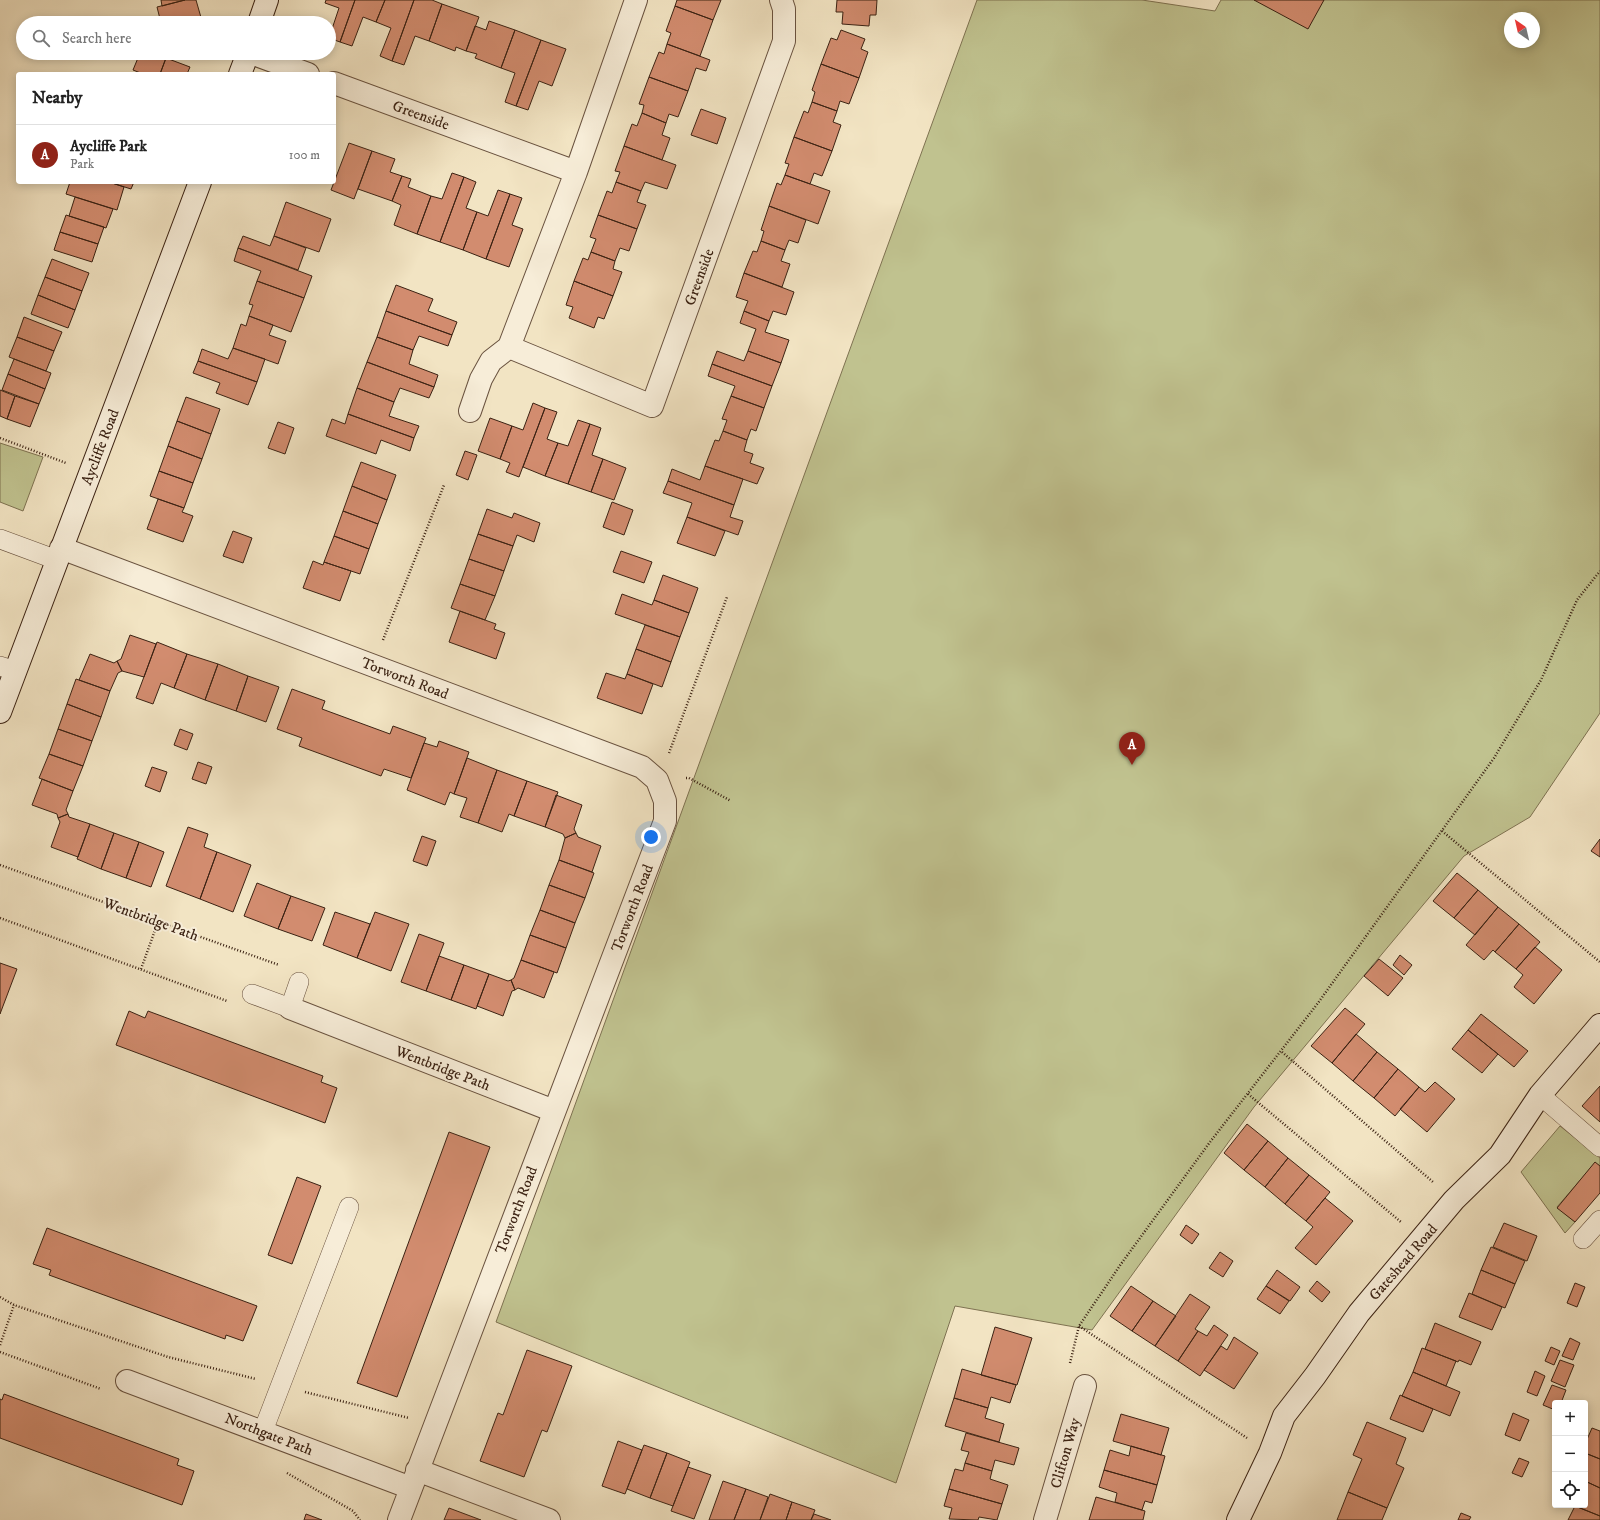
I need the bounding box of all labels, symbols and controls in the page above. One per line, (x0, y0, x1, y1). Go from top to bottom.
north arrow (1504, 12, 1540, 48)
search box (16, 16, 336, 60)
icon: search (30, 27, 52, 49)
text: Search here (62, 29, 131, 48)
text: Nearby (32, 87, 82, 109)
street label: Greenside (390, 96, 452, 134)
text: Aycliffe Park (70, 137, 147, 156)
text: A (41, 147, 49, 163)
text: 100 m (289, 147, 320, 163)
text: Park (70, 156, 94, 172)
street label: Greenside (680, 246, 718, 308)
street label: Aycliffe Road (77, 406, 124, 488)
street label: Torworth Road (358, 653, 452, 704)
pin: A (1119, 732, 1145, 765)
your location (641, 827, 661, 847)
street label: Torworth Road (607, 861, 658, 955)
street label: Wentbridge Path (100, 893, 201, 946)
street label: Wentbridge Path (392, 1041, 493, 1095)
street label: Torworth Road (491, 1163, 542, 1257)
street label: Gateshead Road (1365, 1220, 1442, 1304)
map controls (1552, 1400, 1588, 1508)
button: + (1552, 1400, 1588, 1436)
street label: Northgate Path (222, 1409, 316, 1460)
street label: Clifton Way (1046, 1415, 1085, 1491)
button: − (1552, 1436, 1588, 1472)
button: locate (1552, 1472, 1588, 1508)

